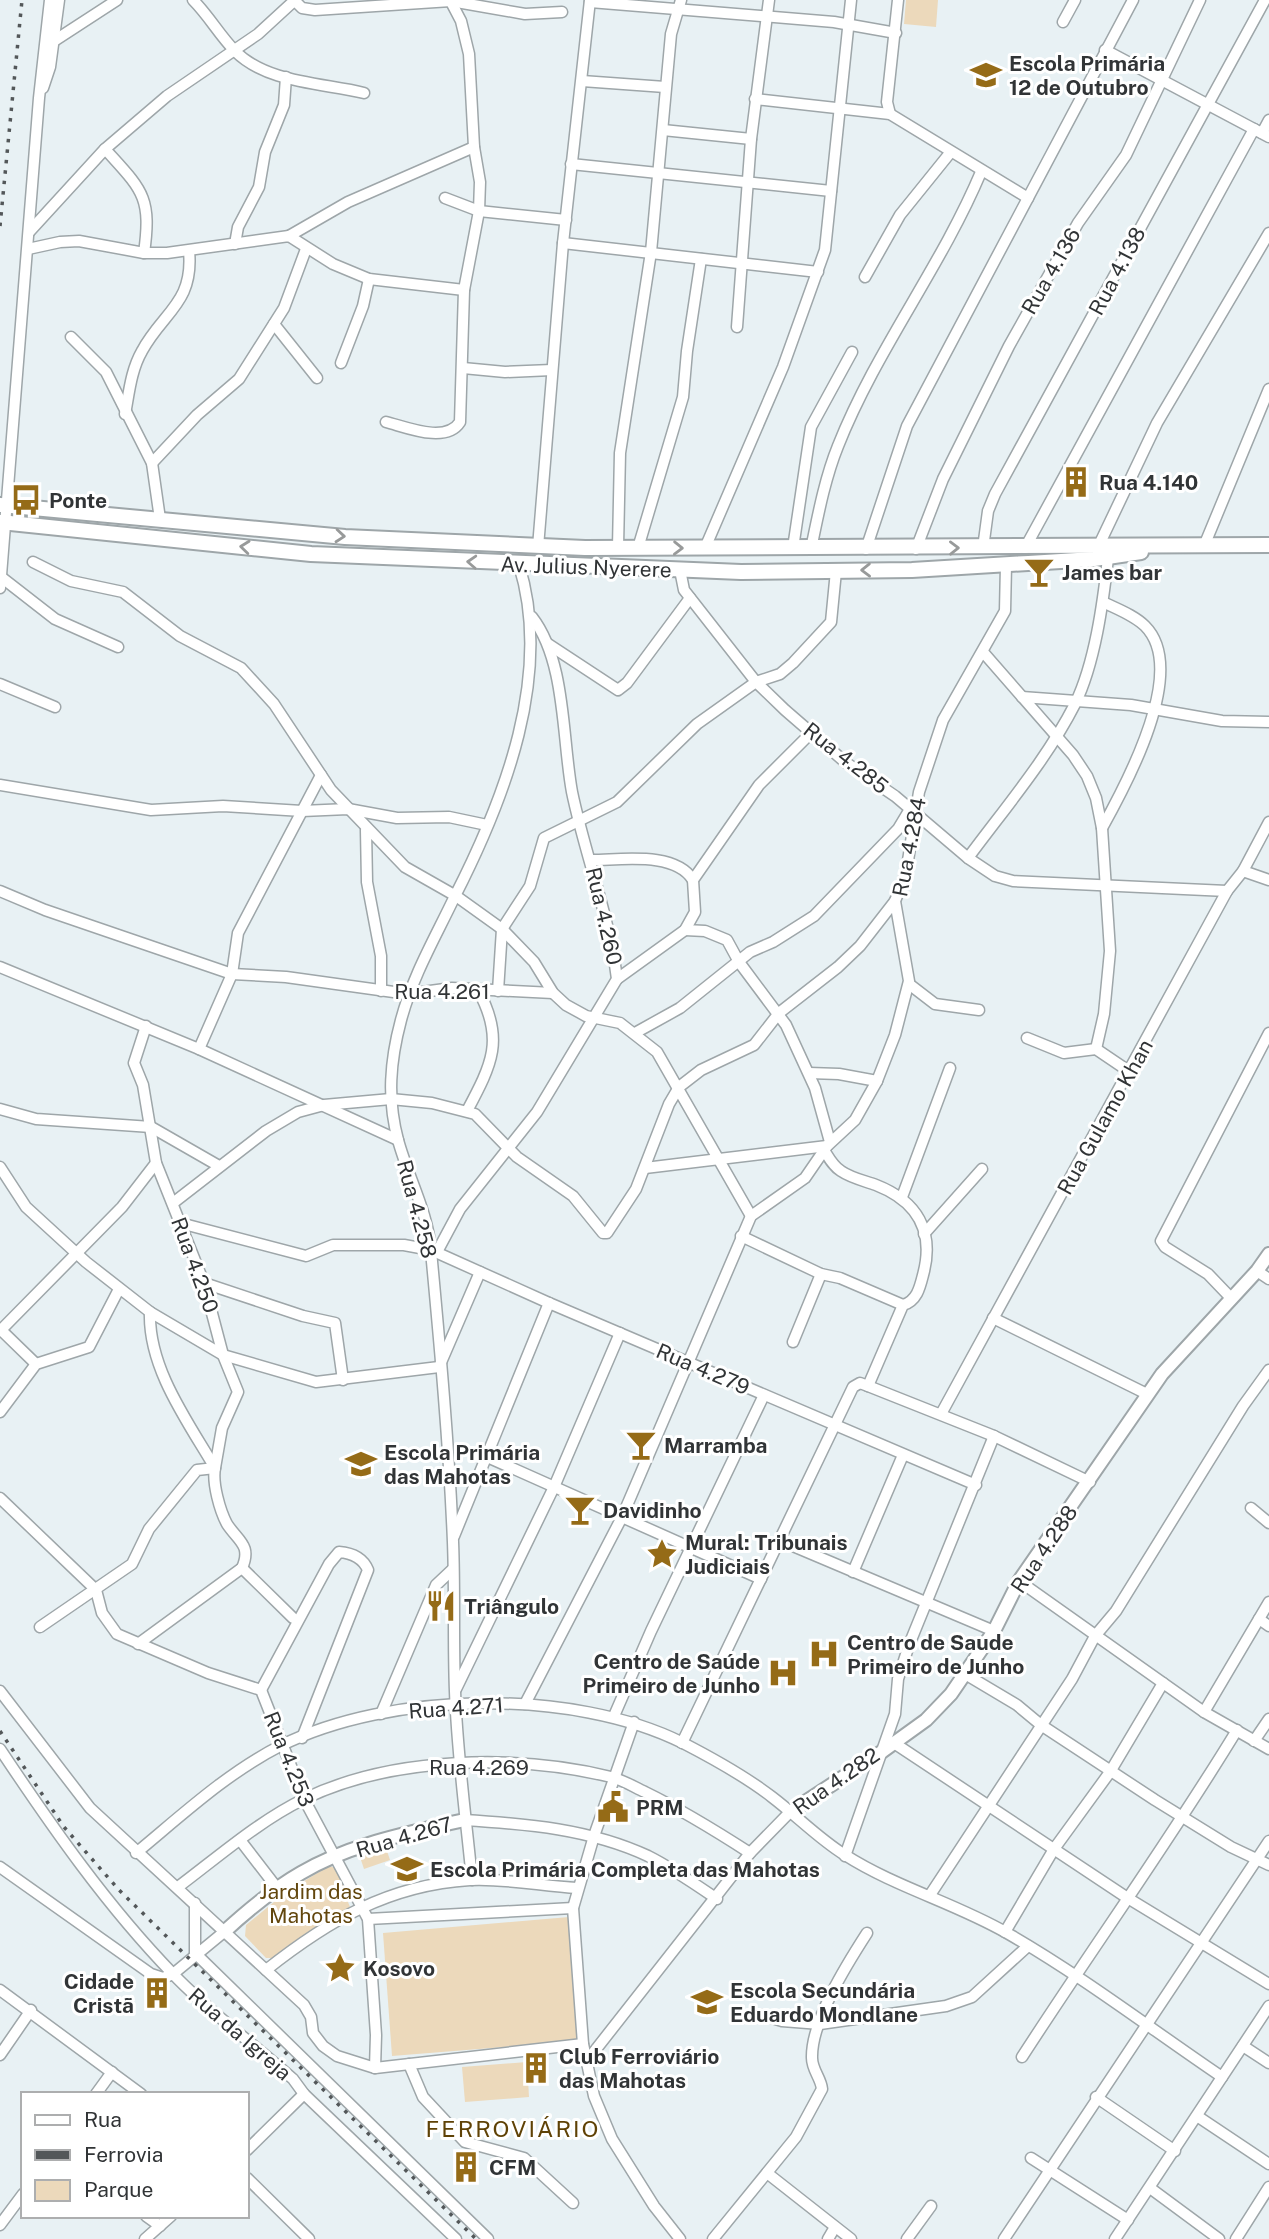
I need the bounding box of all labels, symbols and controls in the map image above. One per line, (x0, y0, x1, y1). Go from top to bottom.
place label: Escola Primária 12 de Outubro (1009, 51, 1165, 100)
school or university icon: Escola Primária 12 de Outubro (969, 58, 1003, 92)
street label: Rua 4.136 (1016, 223, 1086, 319)
street label: Rua 4.138 (1083, 223, 1151, 319)
building icon: Rua 4.140 (1059, 465, 1093, 499)
place label: Rua 4.140 (1099, 470, 1198, 495)
bus stop icon: Ponte (9, 483, 43, 517)
place label: Ponte (49, 488, 107, 513)
one-way arrow (335, 528, 346, 543)
one-way arrow (240, 540, 251, 555)
one-way arrow (673, 540, 684, 556)
one-way arrow (949, 540, 960, 556)
street label: Av. Julius Nyerere (500, 552, 672, 582)
one-way arrow (466, 555, 477, 570)
bar icon: James bar (1022, 555, 1056, 589)
place label: James bar (1062, 560, 1162, 585)
one-way arrow (860, 562, 870, 578)
street label: Rua 4.285 (799, 717, 893, 799)
street label: Rua 4.284 (887, 795, 931, 899)
street label: Rua 4.260 (581, 865, 627, 967)
street label: Rua 4.261 (394, 979, 490, 1004)
street label: Rua Gulamo Khan (1052, 1035, 1158, 1199)
street label: Rua 4.258 (392, 1157, 442, 1261)
street label: Rua 4.250 (166, 1214, 224, 1316)
street label: Rua 4.279 (652, 1338, 754, 1400)
bar icon: Marramba (624, 1428, 658, 1462)
place label: Marramba (664, 1433, 768, 1458)
place label: Escola Primária das Mahotas (384, 1440, 540, 1489)
school or university icon: Escola Primária das Mahotas (344, 1447, 378, 1481)
bar icon: Davidinho (563, 1493, 597, 1527)
place label: Davidinho (603, 1498, 702, 1523)
street label: Rua 4.288 (1005, 1500, 1083, 1598)
place label: Mural: Tribunais Judiciais (685, 1530, 848, 1579)
place icon: Mural: Tribunais Judiciais (645, 1537, 679, 1571)
restaurant icon: Triângulo (424, 1589, 458, 1623)
place label: Triângulo (464, 1594, 559, 1619)
place label: Centro de Saude Primeiro de Junho (847, 1630, 1024, 1679)
hospital icon: Centro de Saude Primeiro de Junho (807, 1637, 841, 1671)
place label: Centro de Saúde Primeiro de Junho (583, 1649, 760, 1698)
hospital icon: Centro de Saúde Primeiro de Junho (766, 1656, 800, 1690)
street label: Rua 4.271 (408, 1692, 504, 1724)
street label: Rua 4.253 (259, 1708, 319, 1810)
street label: Rua 4.282 (788, 1742, 884, 1820)
street label: Rua 4.269 (429, 1755, 529, 1780)
public building icon: PRM (596, 1790, 630, 1824)
place label: PRM (636, 1795, 684, 1820)
street label: Rua 4.267 (353, 1811, 455, 1863)
school or university icon: Escola Primária Completa das Mahotas (390, 1852, 424, 1886)
place label: Escola Primária Completa das Mahotas (430, 1857, 820, 1882)
park label: Jardim das Mahotas (259, 1879, 363, 1928)
place icon: Kosovo (323, 1951, 357, 1985)
place label: Kosovo (363, 1956, 435, 1981)
place label: Cidade Cristã (64, 1969, 134, 2018)
building icon: Cidade Cristã (140, 1976, 174, 2010)
place label: Escola Secundária Eduardo Mondlane (730, 1978, 918, 2027)
street label: Rua da Igreja (184, 1983, 296, 2085)
school or university icon: Escola Secundária Eduardo Mondlane (690, 1985, 724, 2019)
place label: Club Ferroviário das Mahotas (559, 2044, 719, 2093)
building icon: Club Ferroviário das Mahotas (519, 2051, 553, 2085)
legend (21, 2092, 248, 2218)
text: Rua (84, 2107, 122, 2132)
district label: FERROVIÁRIO (426, 2115, 600, 2142)
text: Ferrovia (84, 2142, 163, 2167)
building icon: CFM (449, 2150, 483, 2184)
place label: CFM (489, 2155, 536, 2180)
text: Parque (84, 2177, 153, 2202)

